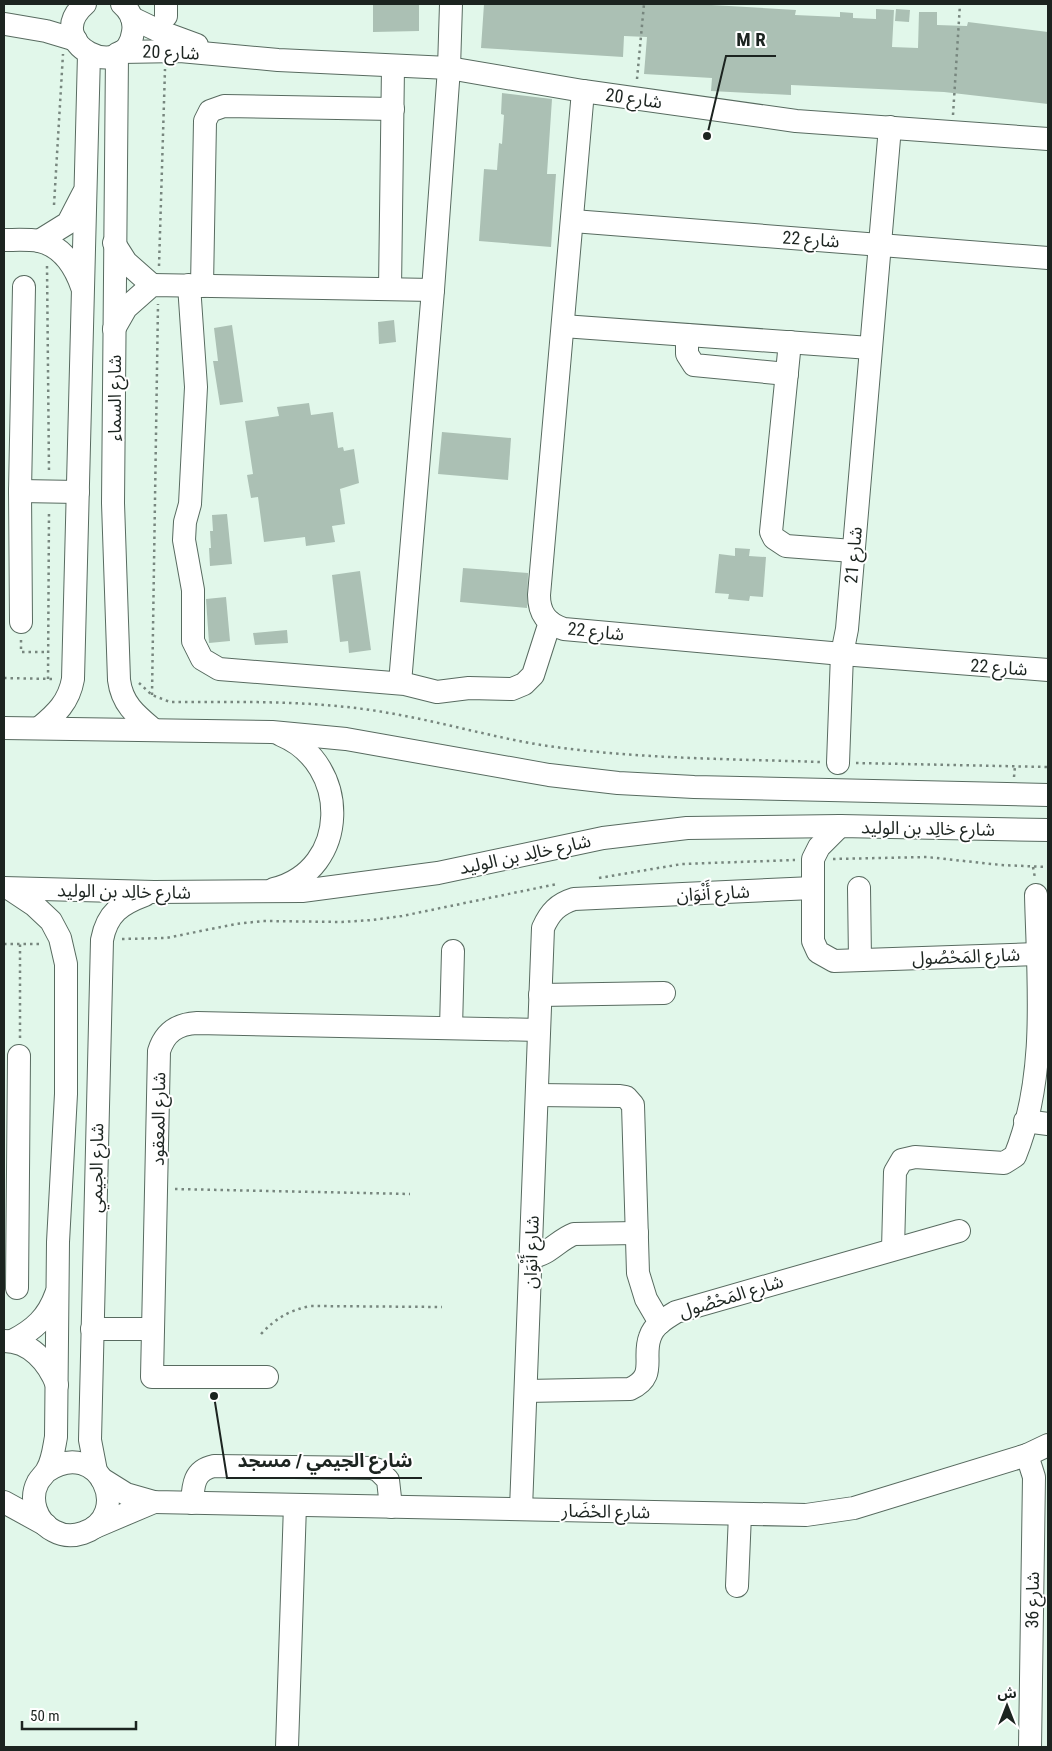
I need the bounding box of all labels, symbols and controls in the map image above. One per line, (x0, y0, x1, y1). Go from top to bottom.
callout: M R (726, 22, 776, 56)
text: M R (736, 28, 766, 51)
street label: شارع 20 (142, 41, 200, 67)
street label: شارع 20 (604, 84, 664, 116)
street label: شارع 22 (782, 227, 840, 255)
street label: شارع السماء (104, 355, 129, 441)
street label: شارع 21 (840, 526, 870, 585)
street label: شارع 22 (566, 618, 625, 648)
street label: شارع 22 (970, 655, 1028, 683)
street label: شارع خالِد بن الوليد (861, 816, 995, 844)
street label: شارع خالِد بن الوليد (457, 830, 594, 882)
street label: شارع أَنْوَان (676, 876, 750, 909)
street label: شارع خالِد بن الوليد (57, 879, 191, 907)
street label: شارع المَحْصُول (912, 944, 1021, 972)
street label: شارع المعقود (147, 1072, 173, 1166)
street label: شارع الجيمي (85, 1123, 111, 1213)
street label: شارع أَنْوَان (515, 1215, 547, 1289)
street label: شارع المَحْصُول (676, 1270, 787, 1326)
callout: شارع الجيمي / مسجد (227, 1444, 422, 1478)
text: شارع الجيمي / مسجد (238, 1449, 412, 1475)
street label: شارع الحْضَار (560, 1500, 650, 1526)
street label: شارع 36 (1021, 1571, 1047, 1629)
north arrow (982, 1681, 1032, 1731)
text: ش (997, 1685, 1017, 1701)
scale bar (22, 1698, 136, 1730)
text: 50 m (30, 1707, 60, 1725)

